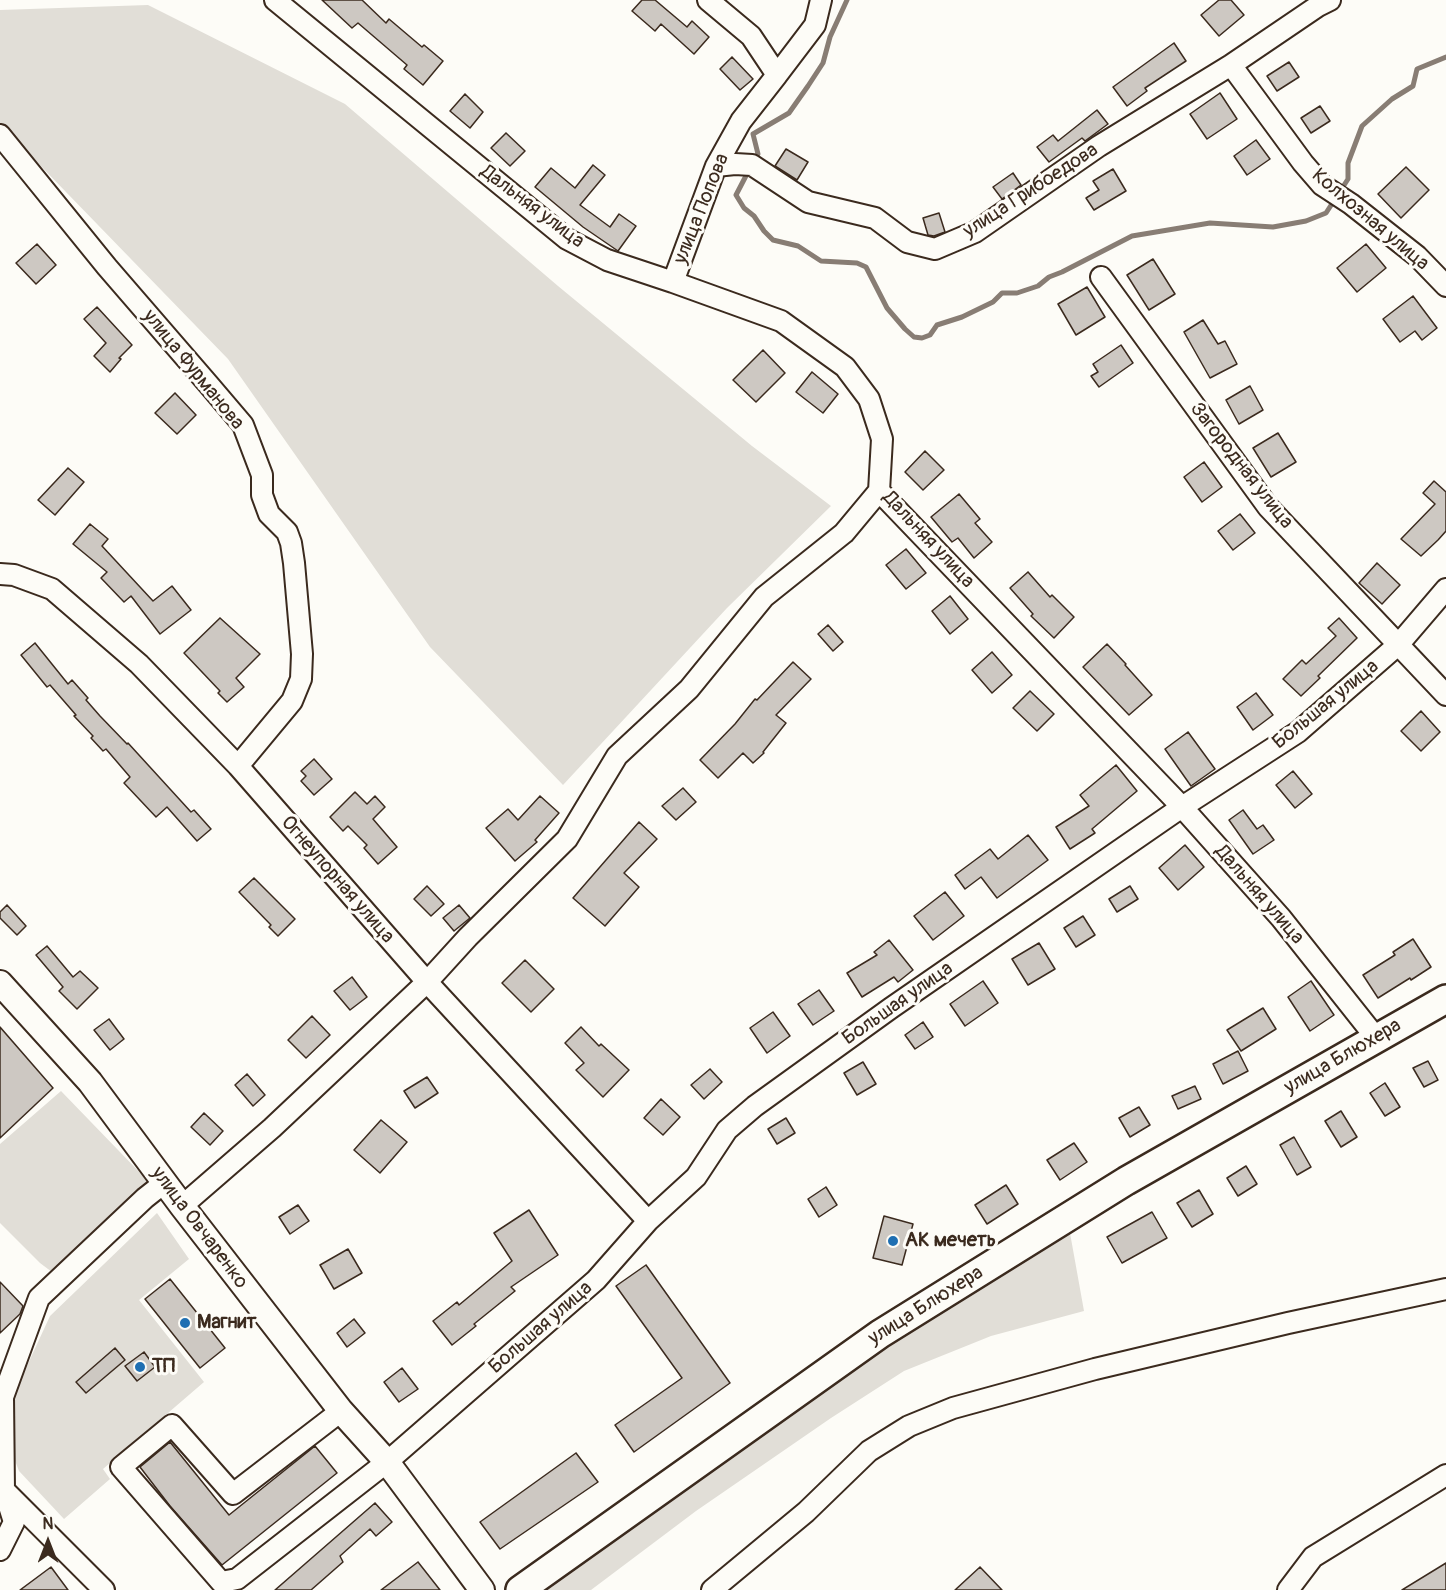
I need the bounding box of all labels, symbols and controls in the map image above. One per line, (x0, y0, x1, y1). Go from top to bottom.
street label: улица Грибоедова (959, 138, 1103, 244)
street label: улица Попова (669, 150, 735, 268)
street label: Дальняя улица (475, 160, 589, 254)
street label: Колхозная улица (1306, 164, 1434, 276)
street label: улица Фурманова (137, 305, 249, 435)
street label: Загородная улица (1184, 398, 1298, 534)
street label: Дальняя улица (877, 486, 979, 594)
street label: Большая улица (1268, 655, 1384, 755)
street label: Огнеупорная улица (275, 811, 399, 949)
street label: Дальняя улица (1209, 840, 1309, 950)
street label: Большая улица (838, 957, 958, 1051)
street label: улица Блюхера (1280, 1014, 1406, 1100)
street label: улица Овчаренко (145, 1162, 253, 1294)
place label: АК мечеть (905, 1229, 996, 1253)
marker: АК мечеть (886, 1234, 900, 1248)
street label: улица Блюхера (864, 1261, 988, 1351)
street label: Большая улица (484, 1276, 598, 1380)
place label: Магнит (197, 1311, 256, 1335)
marker: Магнит (178, 1316, 192, 1330)
place label: ТП (152, 1355, 175, 1379)
marker: ТП (133, 1360, 147, 1374)
north arrow (18, 1512, 78, 1572)
text: N (43, 1514, 53, 1534)

